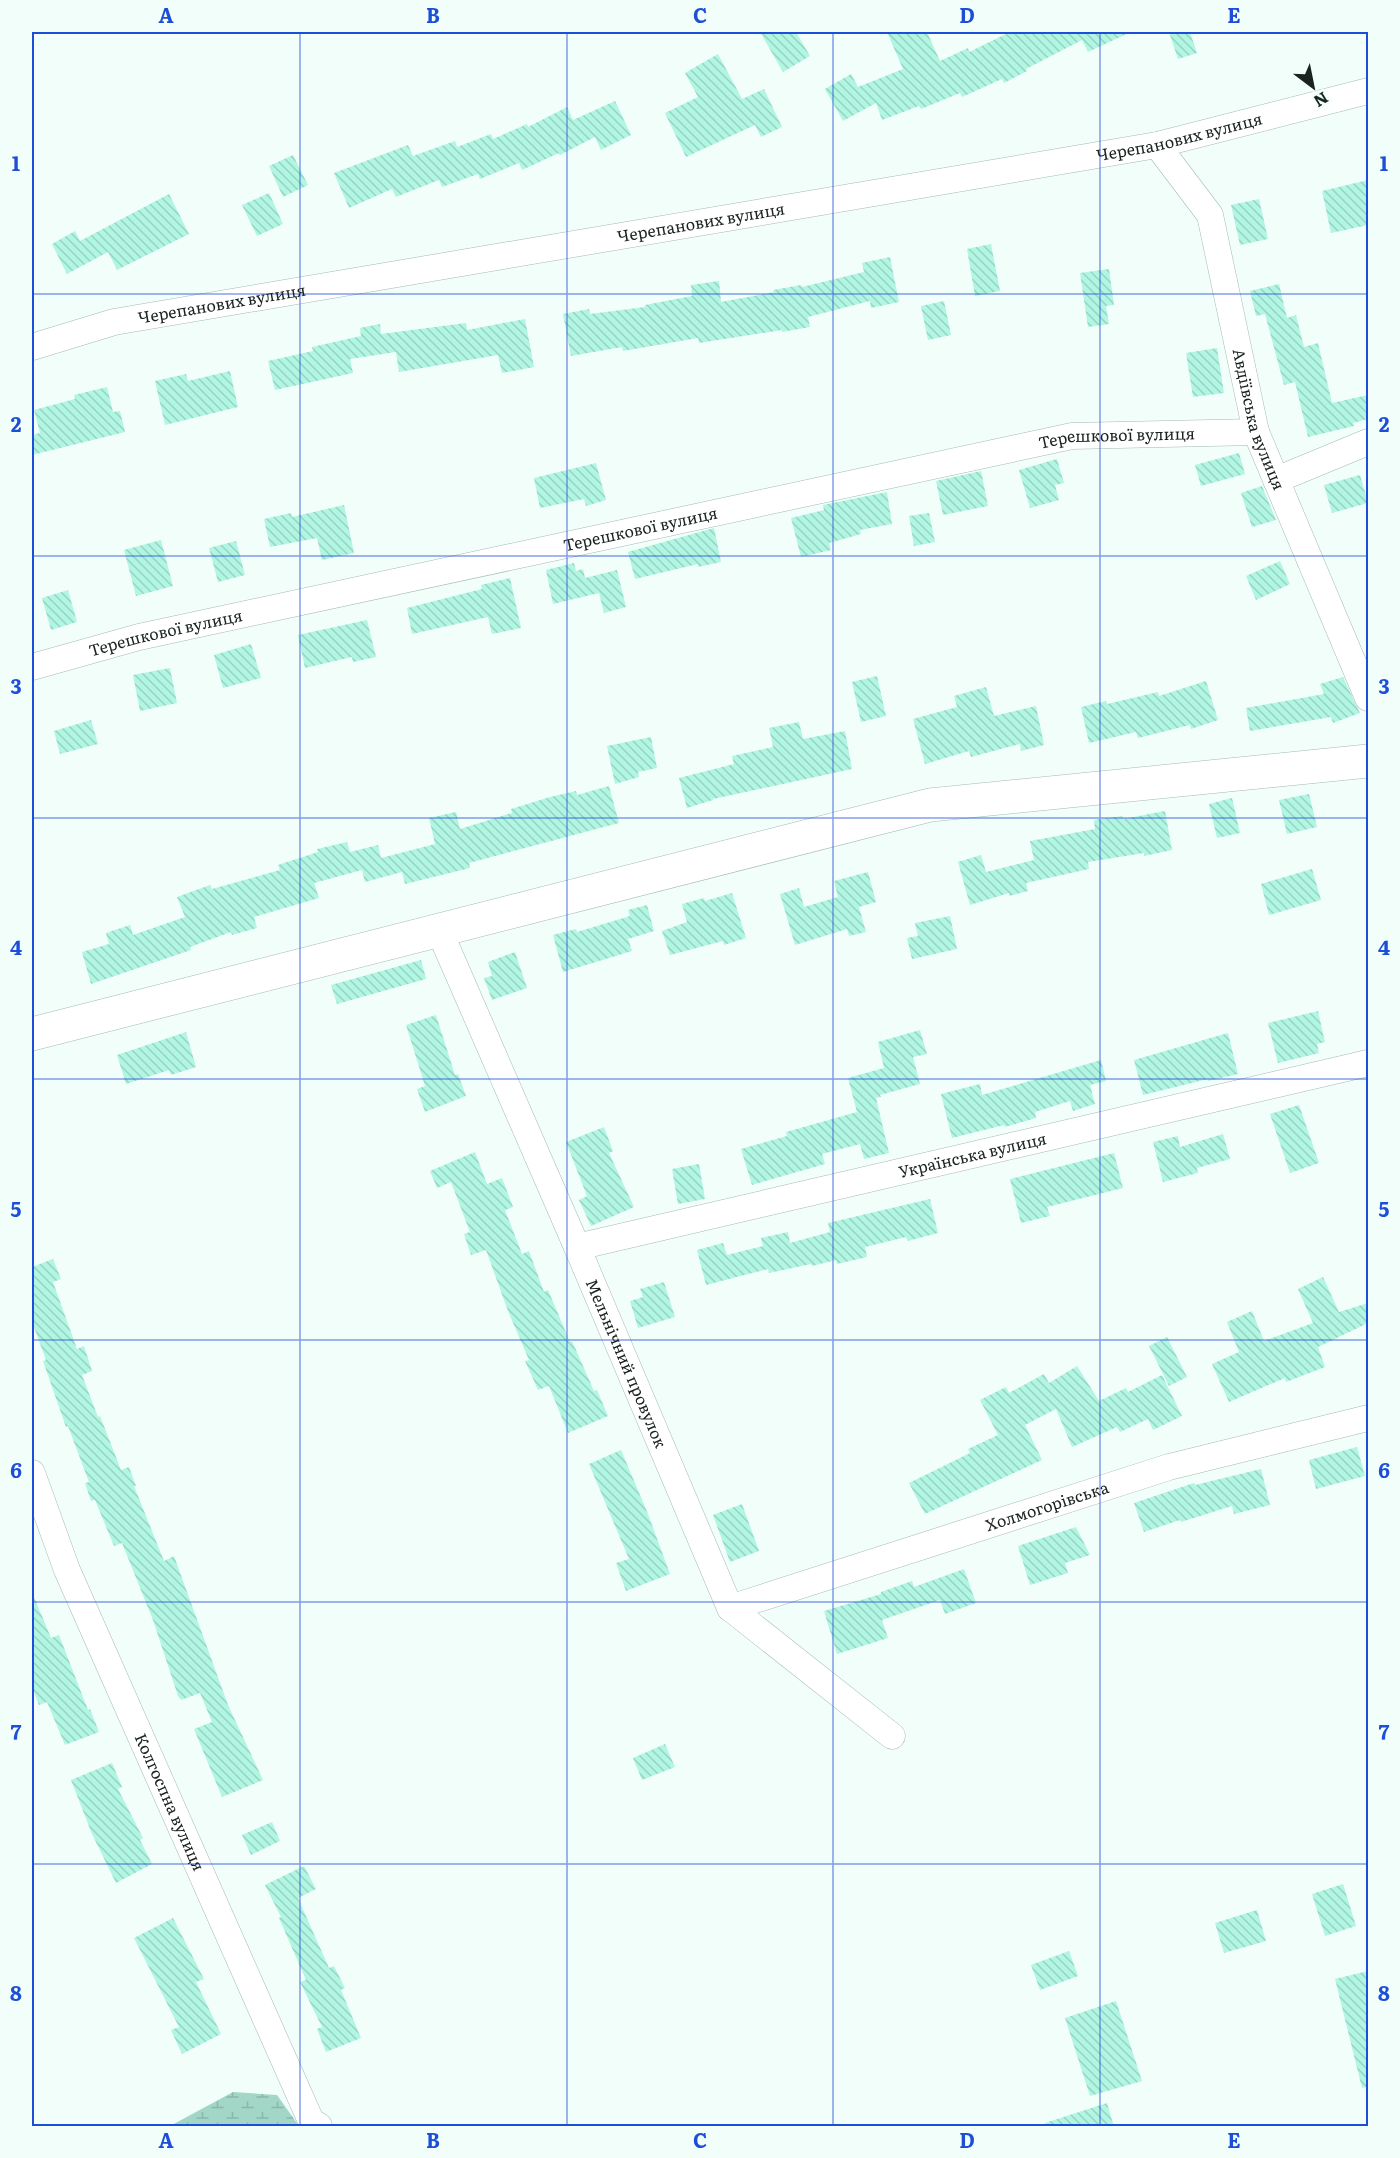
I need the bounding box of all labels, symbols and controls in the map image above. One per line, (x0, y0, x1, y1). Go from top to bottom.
text: A (158, 0, 174, 29)
text: B (426, 0, 440, 29)
text: C (693, 0, 707, 29)
text: D (959, 0, 975, 29)
text: E (1227, 0, 1241, 29)
north arrow (1283, 57, 1343, 117)
text: N (1309, 87, 1334, 114)
street label: Черепанових вулиця (1094, 106, 1265, 166)
text: 1 (12, 147, 20, 177)
text: 1 (1380, 147, 1388, 177)
street label: Черепанових вулиця (615, 195, 786, 247)
street label: Черепанових вулиця (136, 277, 307, 329)
street label: Авдіївська вулиця (1228, 346, 1292, 493)
text: 2 (11, 408, 22, 438)
text: 2 (1379, 408, 1390, 438)
street label: Терешкової вулиця (1036, 420, 1195, 454)
street label: Терешкової вулиця (561, 500, 720, 556)
street label: Терешкової вулиця (86, 602, 244, 662)
text: 3 (10, 670, 22, 700)
text: 3 (1378, 670, 1390, 700)
text: 4 (10, 931, 22, 961)
text: 4 (1378, 931, 1390, 961)
street label: Українська вулиця (896, 1125, 1049, 1183)
text: 5 (11, 1193, 22, 1223)
text: 5 (1379, 1193, 1390, 1223)
street label: Мельнiчний провулок (581, 1274, 674, 1452)
text: 6 (10, 1454, 22, 1484)
text: 6 (1378, 1454, 1390, 1484)
street label: Холмогорівська (982, 1474, 1112, 1536)
text: 7 (11, 1716, 22, 1746)
text: 7 (1379, 1716, 1390, 1746)
street label: Колгоспна вулиця (130, 1729, 212, 1874)
text: 8 (10, 1977, 22, 2007)
text: 8 (1378, 1977, 1390, 2007)
text: A (158, 2124, 174, 2154)
text: B (426, 2124, 440, 2154)
text: C (693, 2124, 707, 2154)
text: D (959, 2124, 975, 2154)
text: E (1227, 2124, 1241, 2154)

